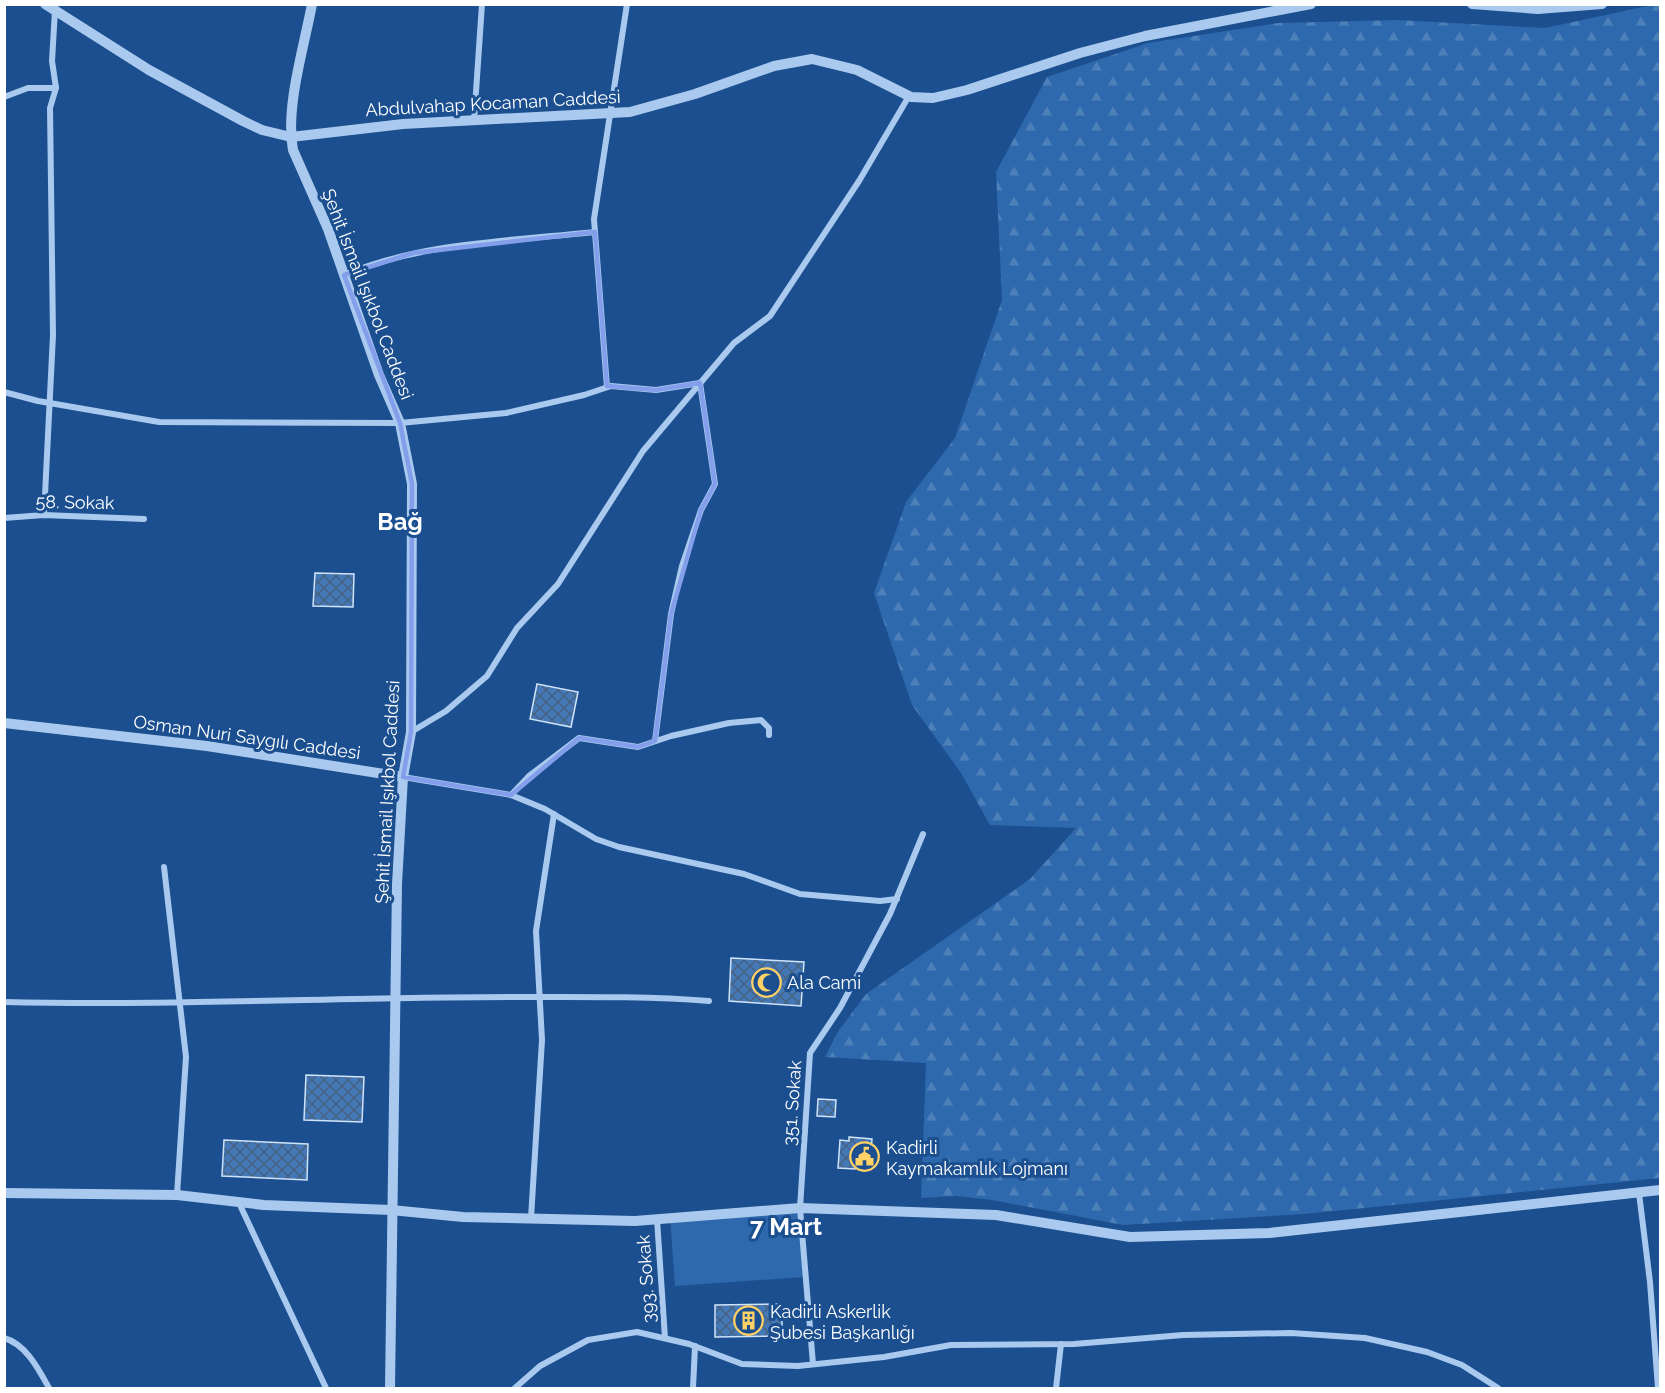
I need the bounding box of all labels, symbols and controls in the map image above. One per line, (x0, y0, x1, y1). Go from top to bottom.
street label: Abdulvahap Kocaman Caddesi (365, 86, 621, 120)
street label: Şehit İsmail Işıkbol Caddesi (318, 186, 418, 402)
street label: 58. Sokak (35, 491, 115, 513)
district label: Bağ (377, 507, 423, 536)
street label: Şehit İsmail Işıkbol Caddesi (371, 680, 403, 904)
street label: Osman Nuri Saygılı Caddesi (132, 711, 362, 763)
mosque icon: Ala Cami (750, 966, 782, 998)
place label: Ala Cami (787, 972, 861, 993)
street label: 351. Sokak (779, 1059, 805, 1146)
place label: Kadirli Kaymakamlık Lojmanı (886, 1137, 1068, 1179)
public building icon: Kadirli Kaymakamlık Lojmanı (849, 1141, 881, 1173)
district label: 7 Mart (750, 1212, 822, 1241)
street label: 393. Sokak (632, 1234, 660, 1324)
place label: Kadirli Askerlik Şubesi Başkanlığı (770, 1301, 915, 1343)
building icon: Kadirli Askerlik Şubesi Başkanlığı (733, 1305, 765, 1337)

